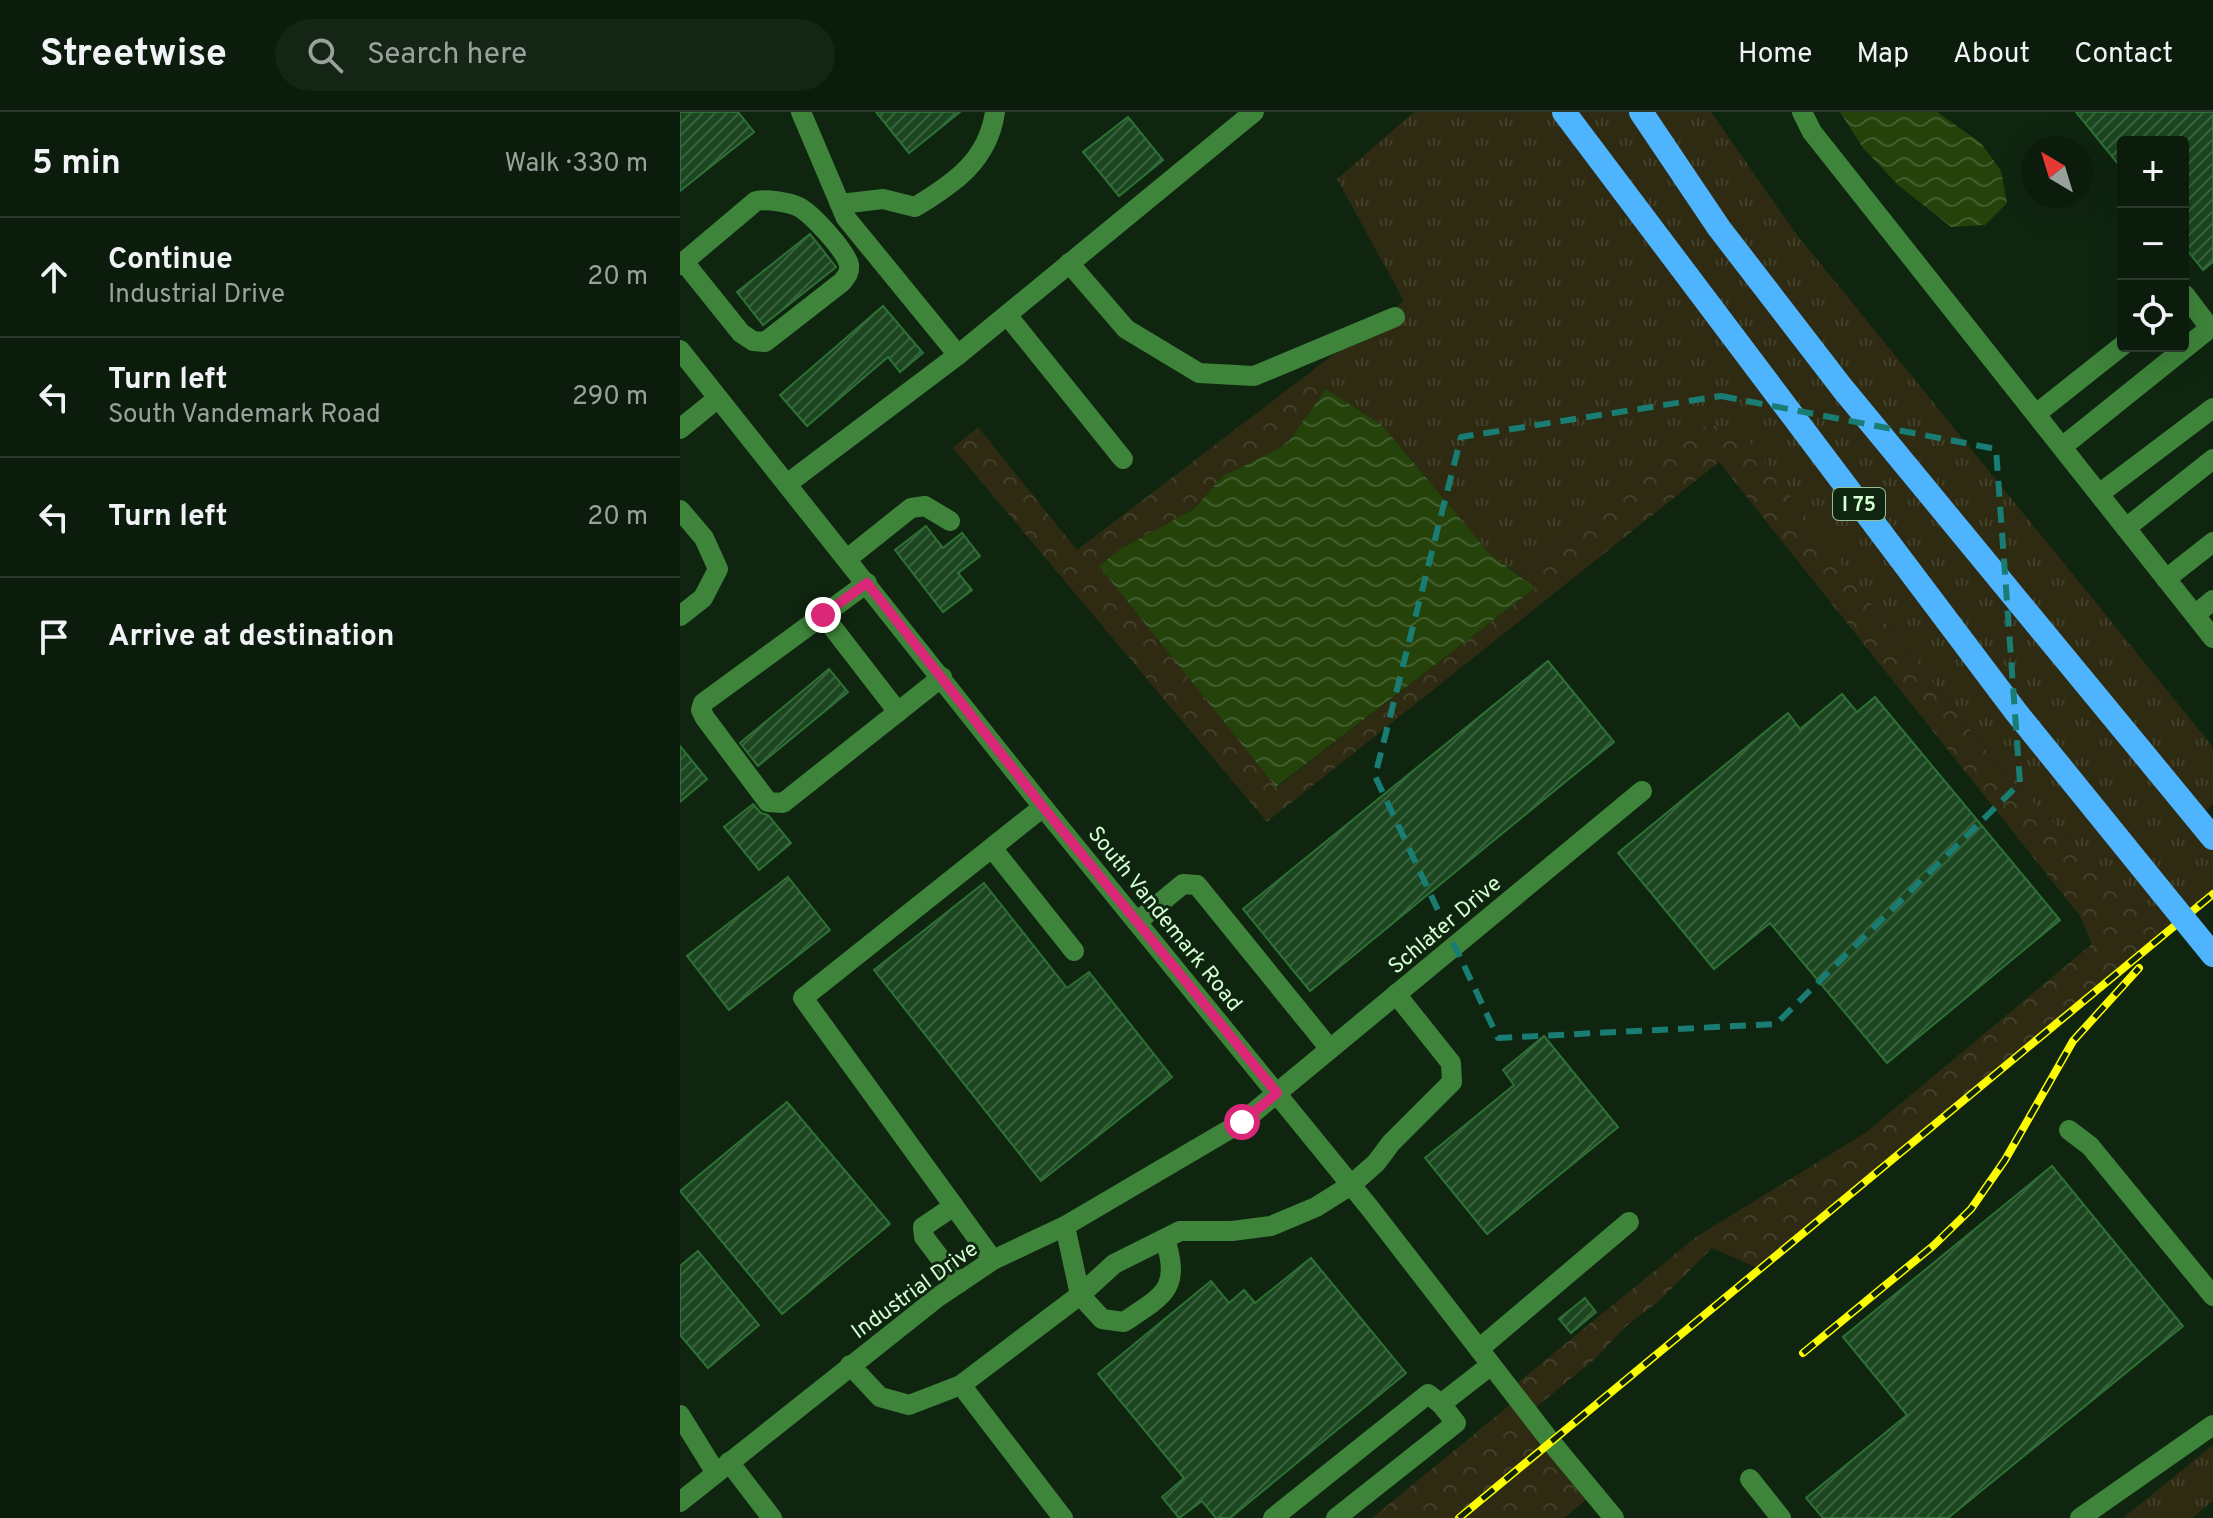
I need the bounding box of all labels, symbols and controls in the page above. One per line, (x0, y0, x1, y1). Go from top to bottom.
search box (275, 19, 835, 91)
text: Streetwise (40, 31, 227, 80)
icon: search (303, 33, 347, 77)
text: Search here (367, 37, 527, 74)
text: Home (1738, 37, 1812, 73)
text: Map (1856, 37, 1909, 73)
text: About (1953, 37, 2030, 73)
text: Contact (2074, 37, 2173, 73)
north arrow (2021, 136, 2093, 208)
map controls (2117, 136, 2189, 352)
button: + (2117, 136, 2189, 208)
text: 5 min (32, 143, 121, 186)
text: Walk · 330 m (504, 148, 648, 181)
button: − (2117, 208, 2189, 280)
text: Continue (108, 242, 233, 279)
icon: ahead (32, 255, 76, 299)
text: 20 m (587, 261, 648, 294)
text: Industrial Drive (108, 279, 285, 312)
button: locate (2117, 280, 2189, 352)
text: Turn left (108, 362, 228, 399)
icon: left (32, 375, 76, 419)
text: 290 m (572, 381, 648, 414)
text: South Vandemark Road (108, 399, 381, 432)
road number: I 75 (1833, 488, 1885, 520)
icon: left (32, 495, 76, 539)
text: Turn left (108, 499, 228, 536)
text: 20 m (587, 501, 648, 534)
route end (805, 597, 841, 633)
icon: arrive (32, 615, 76, 659)
text: Arrive at destination (108, 619, 394, 656)
street label: South Vandemark Road (1081, 821, 1247, 1018)
street label: Schlater Drive (1384, 871, 1508, 981)
route start (1224, 1104, 1260, 1140)
street label: Industrial Drive (847, 1236, 984, 1346)

